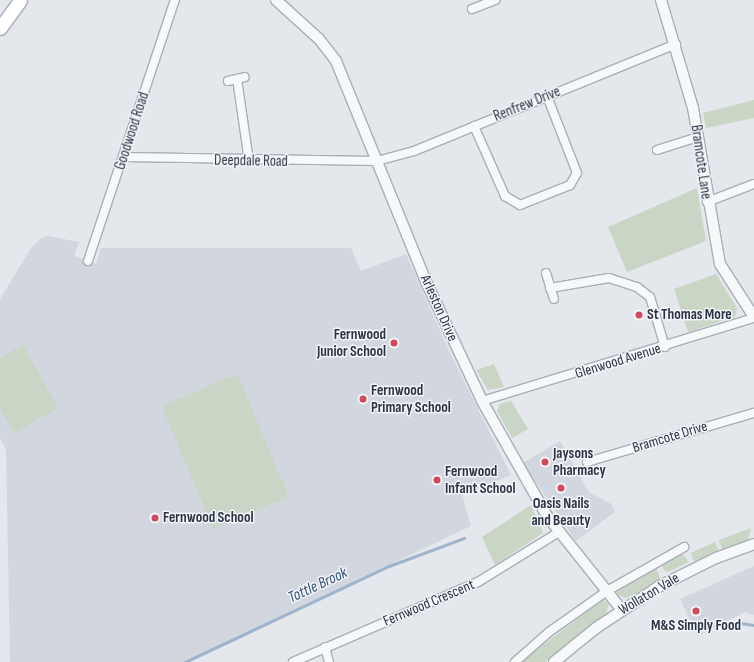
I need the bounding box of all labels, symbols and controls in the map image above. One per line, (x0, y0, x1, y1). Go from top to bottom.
street label: Renfrew Drive (491, 82, 563, 126)
street label: Goodwood Road (111, 90, 153, 172)
street label: Bramcote Lane (687, 124, 715, 200)
street label: Deepdale Road (214, 151, 288, 171)
street label: Arleston Drive (416, 272, 462, 344)
place label: St Thomas More (647, 306, 732, 324)
marker: St Thomas More (634, 310, 644, 320)
place label: Fernwood Junior School (317, 325, 386, 360)
marker: Fernwood Junior School (389, 338, 399, 348)
street label: Glenwood Avenue (573, 339, 663, 383)
place label: Fernwood Primary School (371, 381, 451, 416)
marker: Fernwood Primary School (358, 394, 368, 404)
street label: Bramcote Drive (630, 417, 710, 457)
place label: Jaysons Pharmacy (553, 444, 606, 479)
marker: Jaysons Pharmacy (540, 457, 550, 467)
place label: Fernwood Infant School (445, 462, 516, 497)
marker: Fernwood Infant School (432, 475, 442, 485)
marker: Oasis Nails and Beauty (556, 483, 566, 493)
place label: Oasis Nails and Beauty (531, 494, 591, 529)
place label: Fernwood School (163, 509, 253, 527)
marker: Fernwood School (150, 513, 160, 523)
water label: Tottle Brook (285, 564, 351, 608)
street label: Wollaton Vale (615, 569, 683, 619)
street label: Fernwood Crescent (381, 576, 477, 630)
marker: M&S Simply Food (691, 606, 701, 616)
place label: M&S Simply Food (651, 617, 741, 635)

